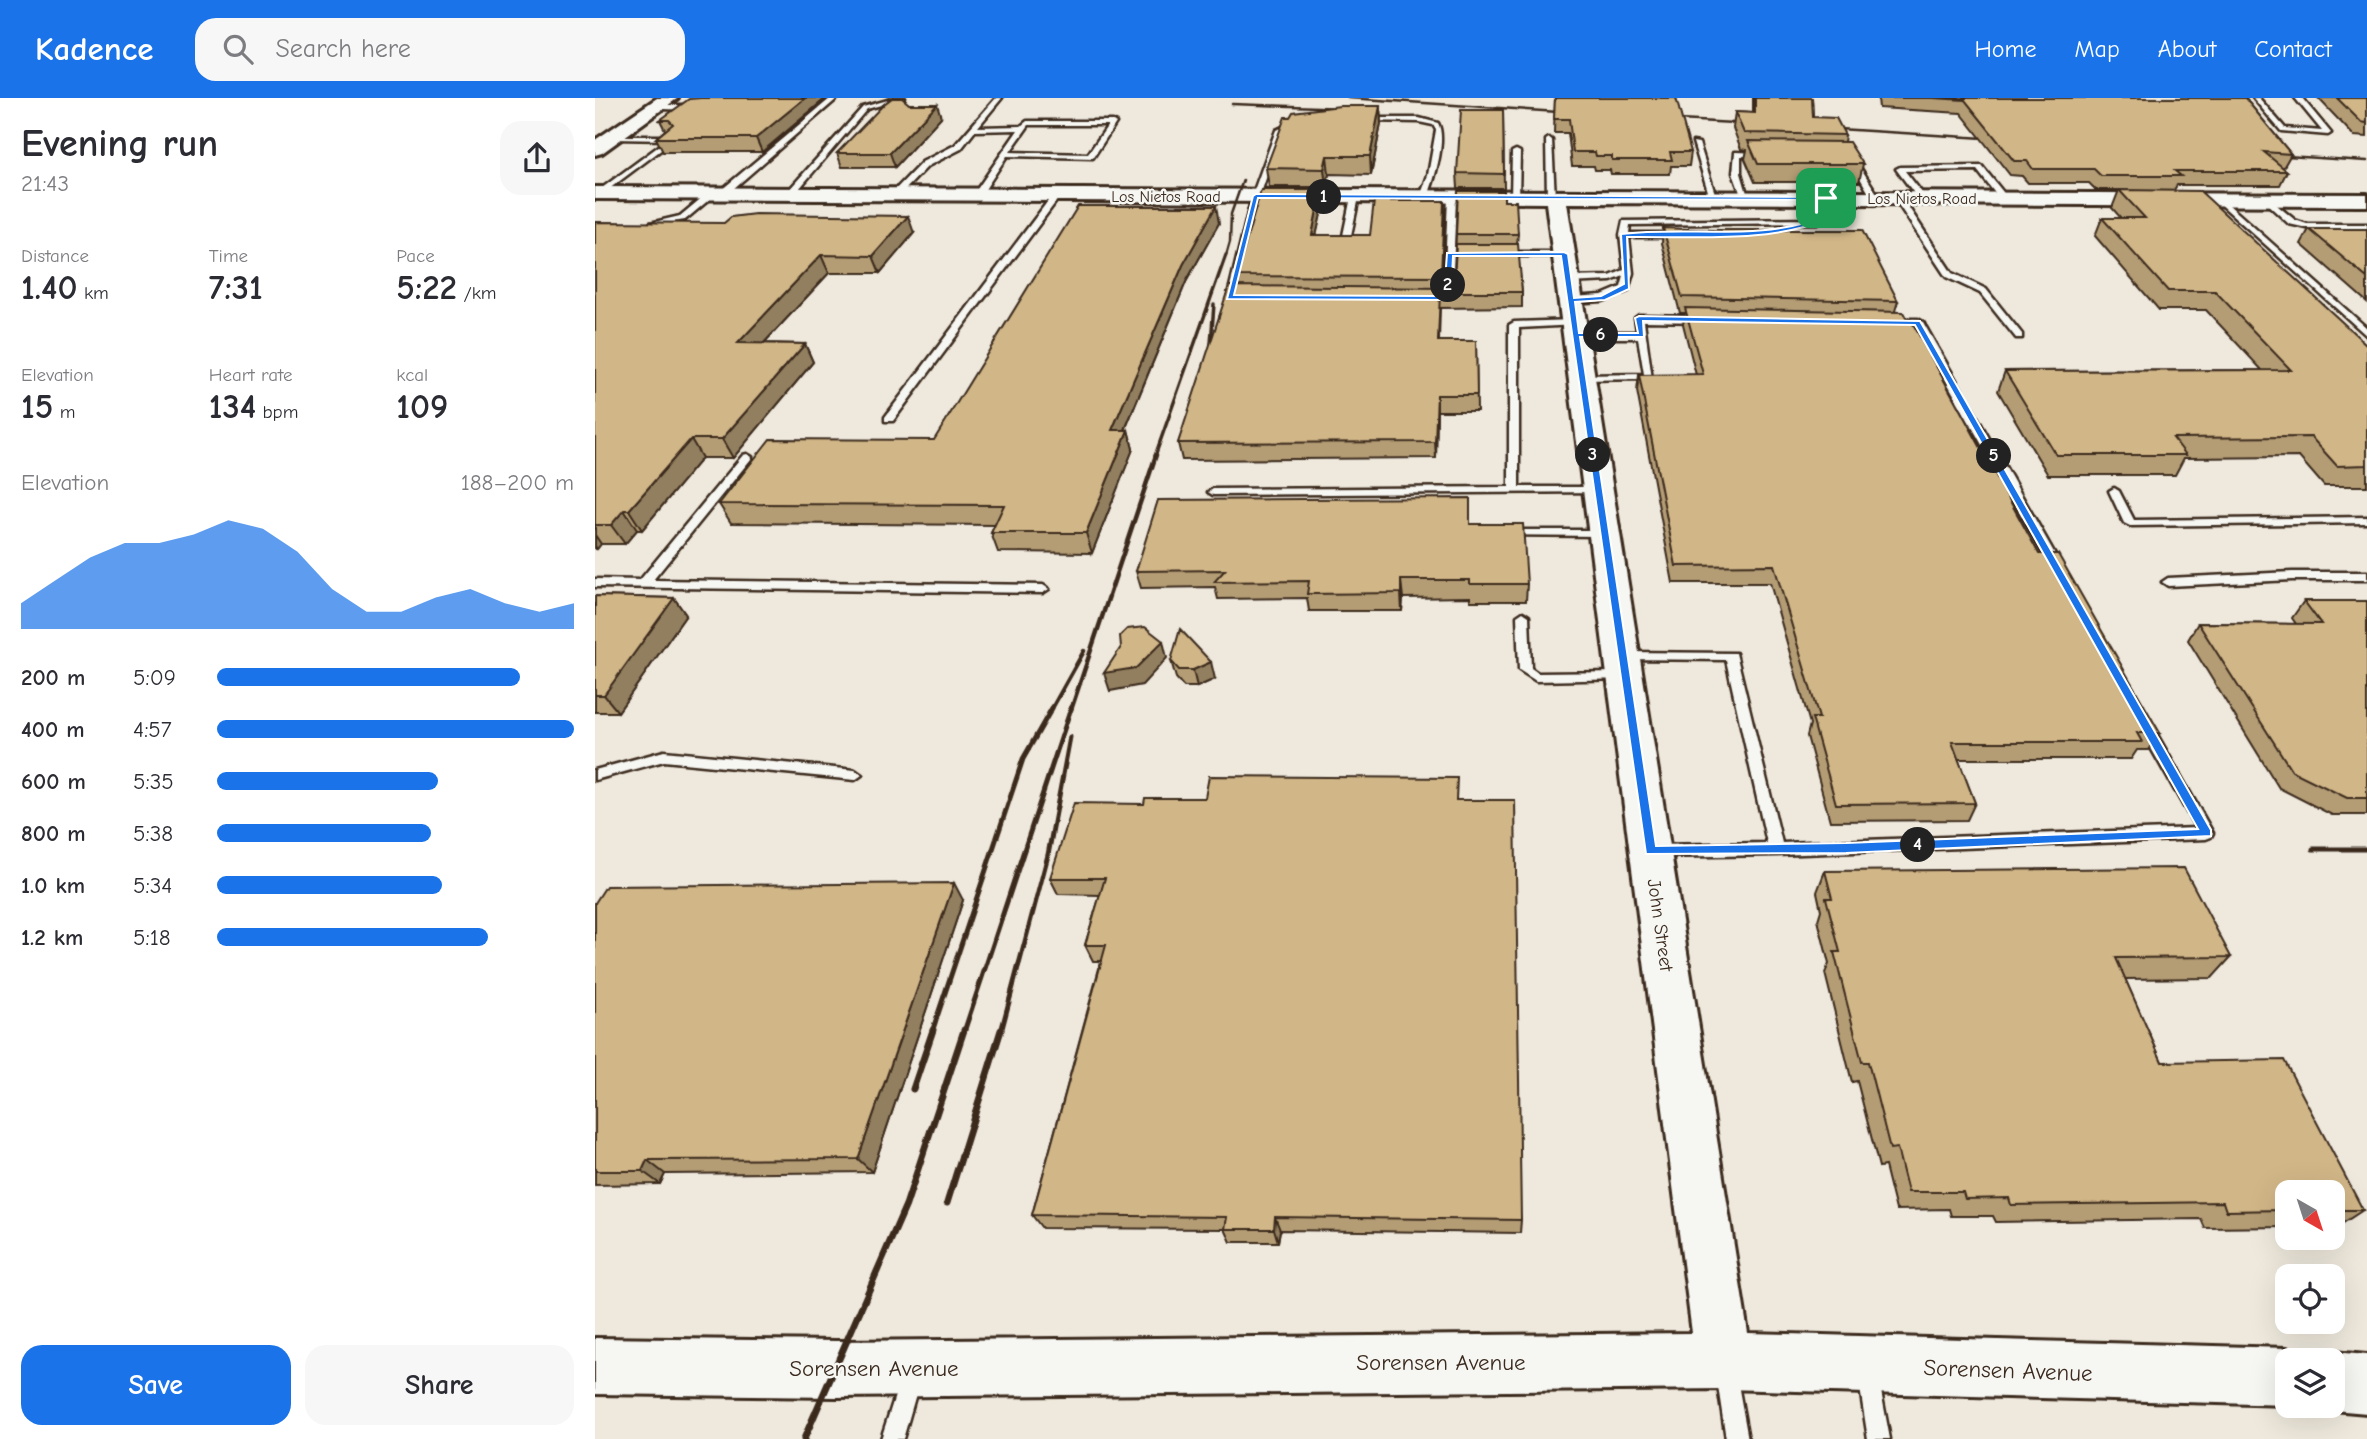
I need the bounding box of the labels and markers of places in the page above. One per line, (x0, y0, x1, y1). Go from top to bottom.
pin (1796, 168, 1856, 228)
pin: 1 (1307, 180, 1341, 214)
pin: 2 (1431, 268, 1465, 302)
pin: 6 (1583, 317, 1619, 352)
pin: 3 (1576, 438, 1611, 472)
pin: 5 (1977, 438, 2011, 474)
pin: 4 (1901, 828, 1935, 862)

